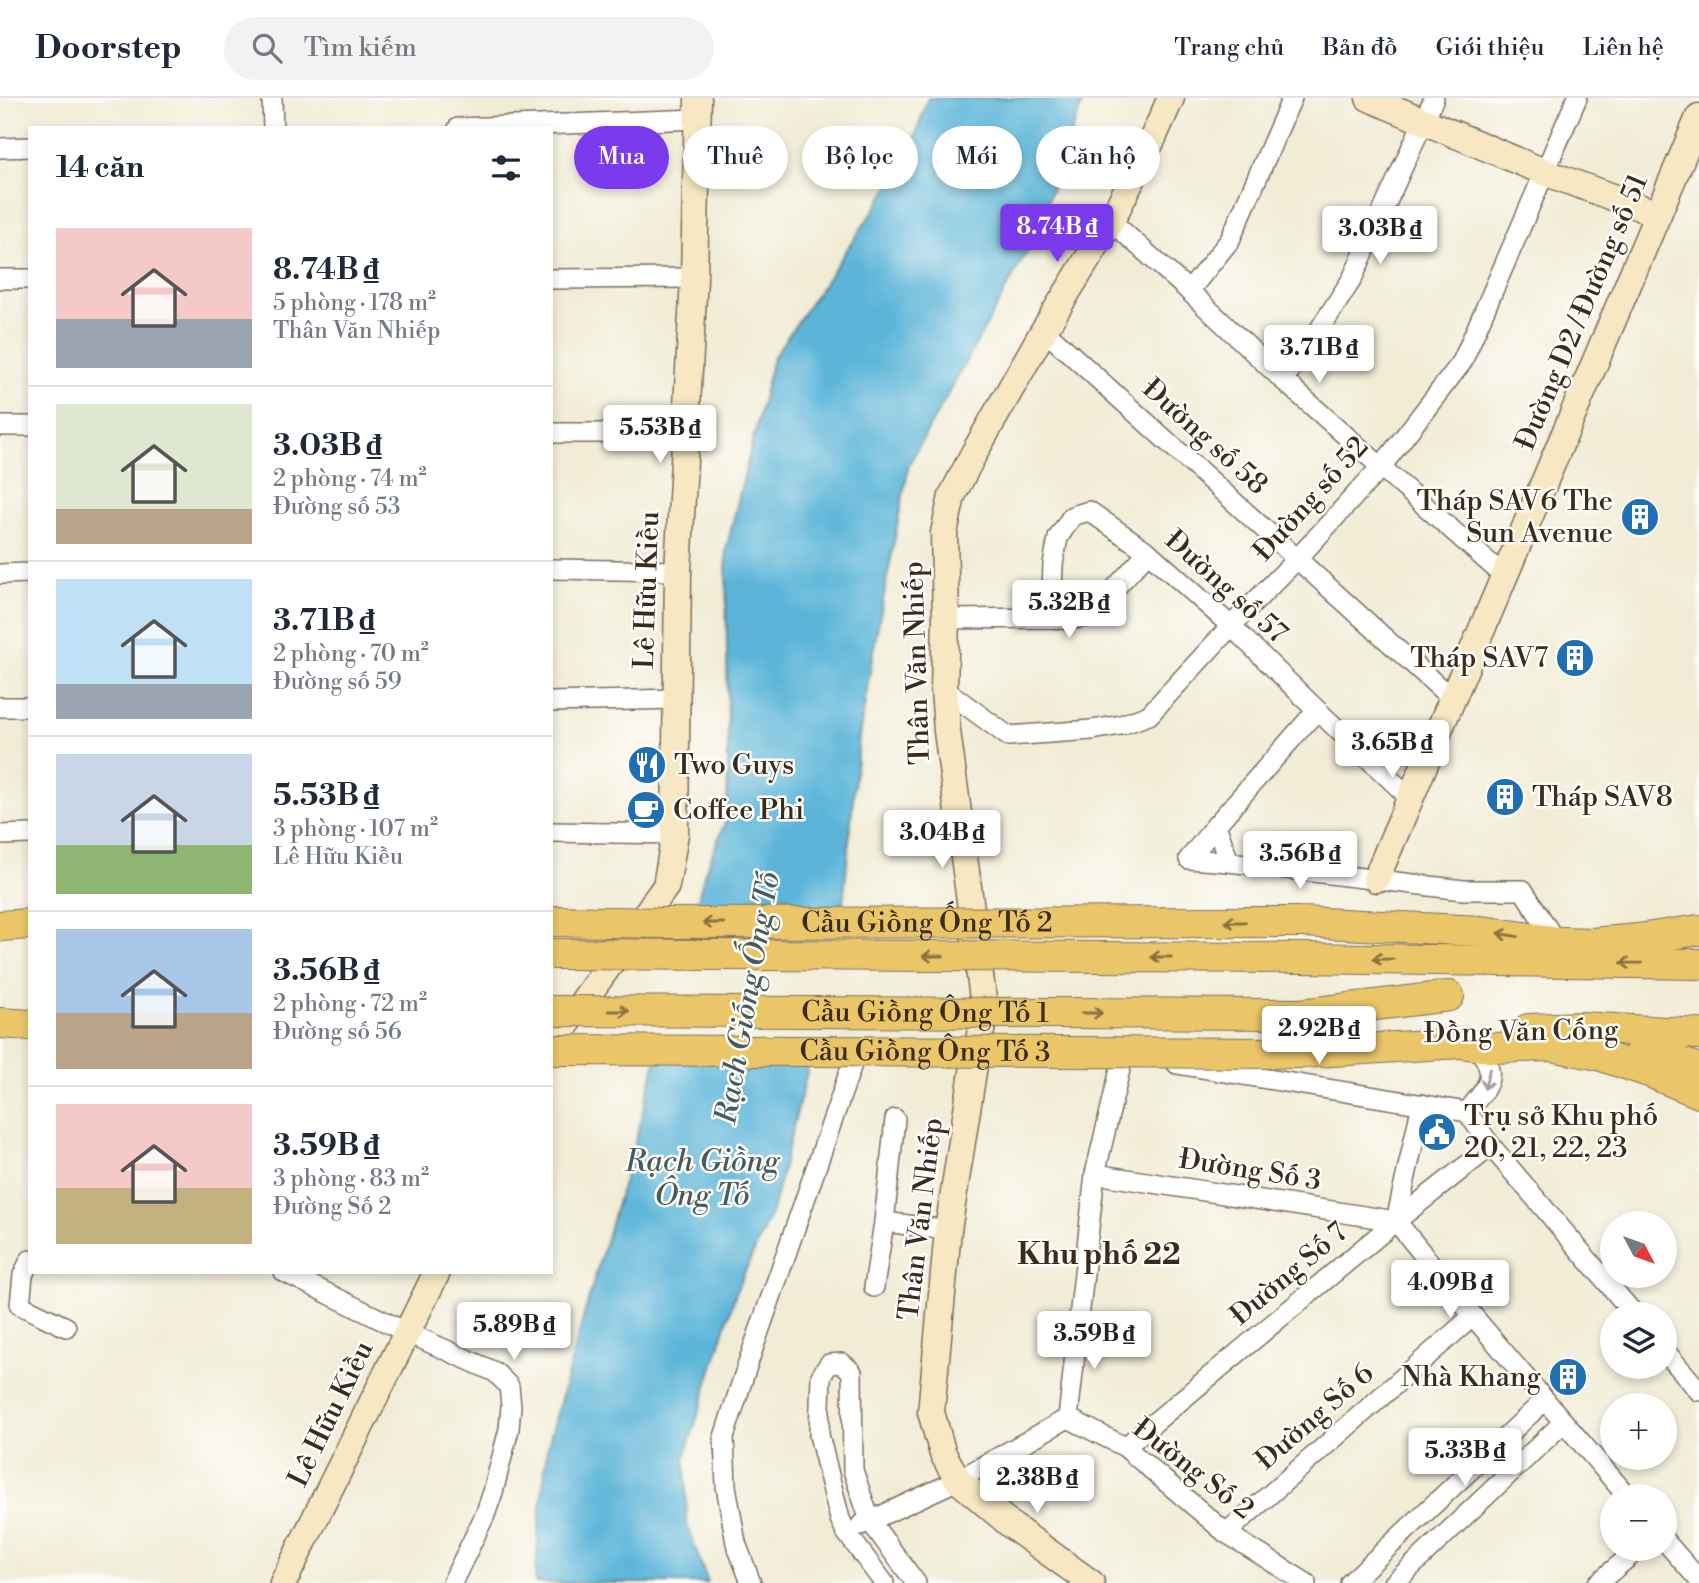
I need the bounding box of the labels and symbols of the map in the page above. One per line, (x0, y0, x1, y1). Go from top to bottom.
street label: Đường D2 / Đường số 51 (1508, 169, 1656, 455)
pin: 8.74B ₫ (992, 204, 1122, 264)
pin: 3.03B ₫ (1315, 206, 1445, 266)
pin: 3.71B ₫ (1254, 326, 1384, 385)
street label: Đường số 58 (1135, 372, 1275, 502)
pin: 5.53B ₫ (595, 406, 725, 465)
street label: Đường số 52 (1246, 429, 1376, 569)
place label: Tháp SAV6 The Sun Avenue (1417, 484, 1613, 551)
building icon: Tháp SAV6 The Sun Avenue (1619, 496, 1661, 538)
street label: Lê Hữu Kiều (627, 510, 667, 670)
street label: Đường số 57 (1158, 523, 1294, 651)
street label: Thân Văn Nhiếp (896, 561, 938, 765)
pin: 5.32B ₫ (1004, 580, 1134, 640)
building icon: Tháp SAV7 (1554, 637, 1596, 679)
place label: Tháp SAV7 (1410, 641, 1548, 676)
pin: 3.65B ₫ (1327, 720, 1457, 780)
restaurant icon: Two Guys (626, 744, 668, 786)
place label: Two Guys (674, 748, 794, 783)
building icon: Tháp SAV8 (1484, 776, 1526, 818)
place label: Tháp SAV8 (1532, 780, 1673, 815)
cafe icon: Coffee Phi (625, 789, 667, 831)
place label: Coffee Phi (673, 793, 804, 828)
pin: 3.04B ₫ (877, 810, 1007, 870)
pin: 3.56B ₫ (1235, 832, 1365, 891)
water label: Rạch Giống Ống Tố (701, 868, 789, 1128)
street label: Cầu Giồng Ống Tố 2 (801, 900, 1053, 940)
one-way arrow (1223, 915, 1246, 929)
one-way arrow (702, 916, 725, 930)
one-way arrow (1497, 928, 1520, 941)
one-way arrow (922, 949, 945, 963)
one-way arrow (1149, 950, 1172, 964)
one-way arrow (1372, 953, 1395, 966)
one-way arrow (1620, 957, 1643, 970)
street label: Cầu Giồng Ông Tố 1 (801, 993, 1049, 1030)
one-way arrow (608, 1004, 631, 1018)
one-way arrow (1080, 1006, 1103, 1020)
pin: 2.92B ₫ (1254, 1006, 1384, 1066)
street label: Đồng Văn Cống (1423, 1013, 1619, 1051)
street label: Cầu Giồng Ông Tố 3 (799, 1032, 1051, 1069)
one-way arrow (1479, 1068, 1492, 1090)
place label: Trụ sở Khu phố 20, 21, 22, 23 (1464, 1099, 1658, 1166)
public building icon: Trụ sở Khu phố 20, 21, 22, 23 (1416, 1111, 1458, 1153)
street label: Thân Văn Nhiếp (891, 1116, 951, 1322)
street label: Đường Số 3 (1176, 1141, 1324, 1199)
water label: Rạch Giồng Ông Tố (624, 1143, 781, 1215)
north arrow (1600, 1211, 1676, 1288)
street label: Đường Số 7 (1223, 1215, 1355, 1333)
district label: Khu phố 22 (1017, 1236, 1181, 1274)
pin: 4.09B ₫ (1385, 1260, 1515, 1320)
pin: 5.89B ₫ (449, 1302, 579, 1362)
pin: 3.59B ₫ (1029, 1312, 1159, 1371)
street label: Lê Hữu Kiều (281, 1335, 381, 1493)
street label: Đường Số 6 (1249, 1356, 1381, 1478)
building icon: Nhà Khang (1547, 1356, 1589, 1398)
place label: Nhà Khang (1401, 1360, 1541, 1395)
street label: Đường Số 2 (1126, 1411, 1260, 1527)
pin: 5.33B ₫ (1400, 1428, 1530, 1488)
pin: 2.38B ₫ (972, 1456, 1102, 1515)

